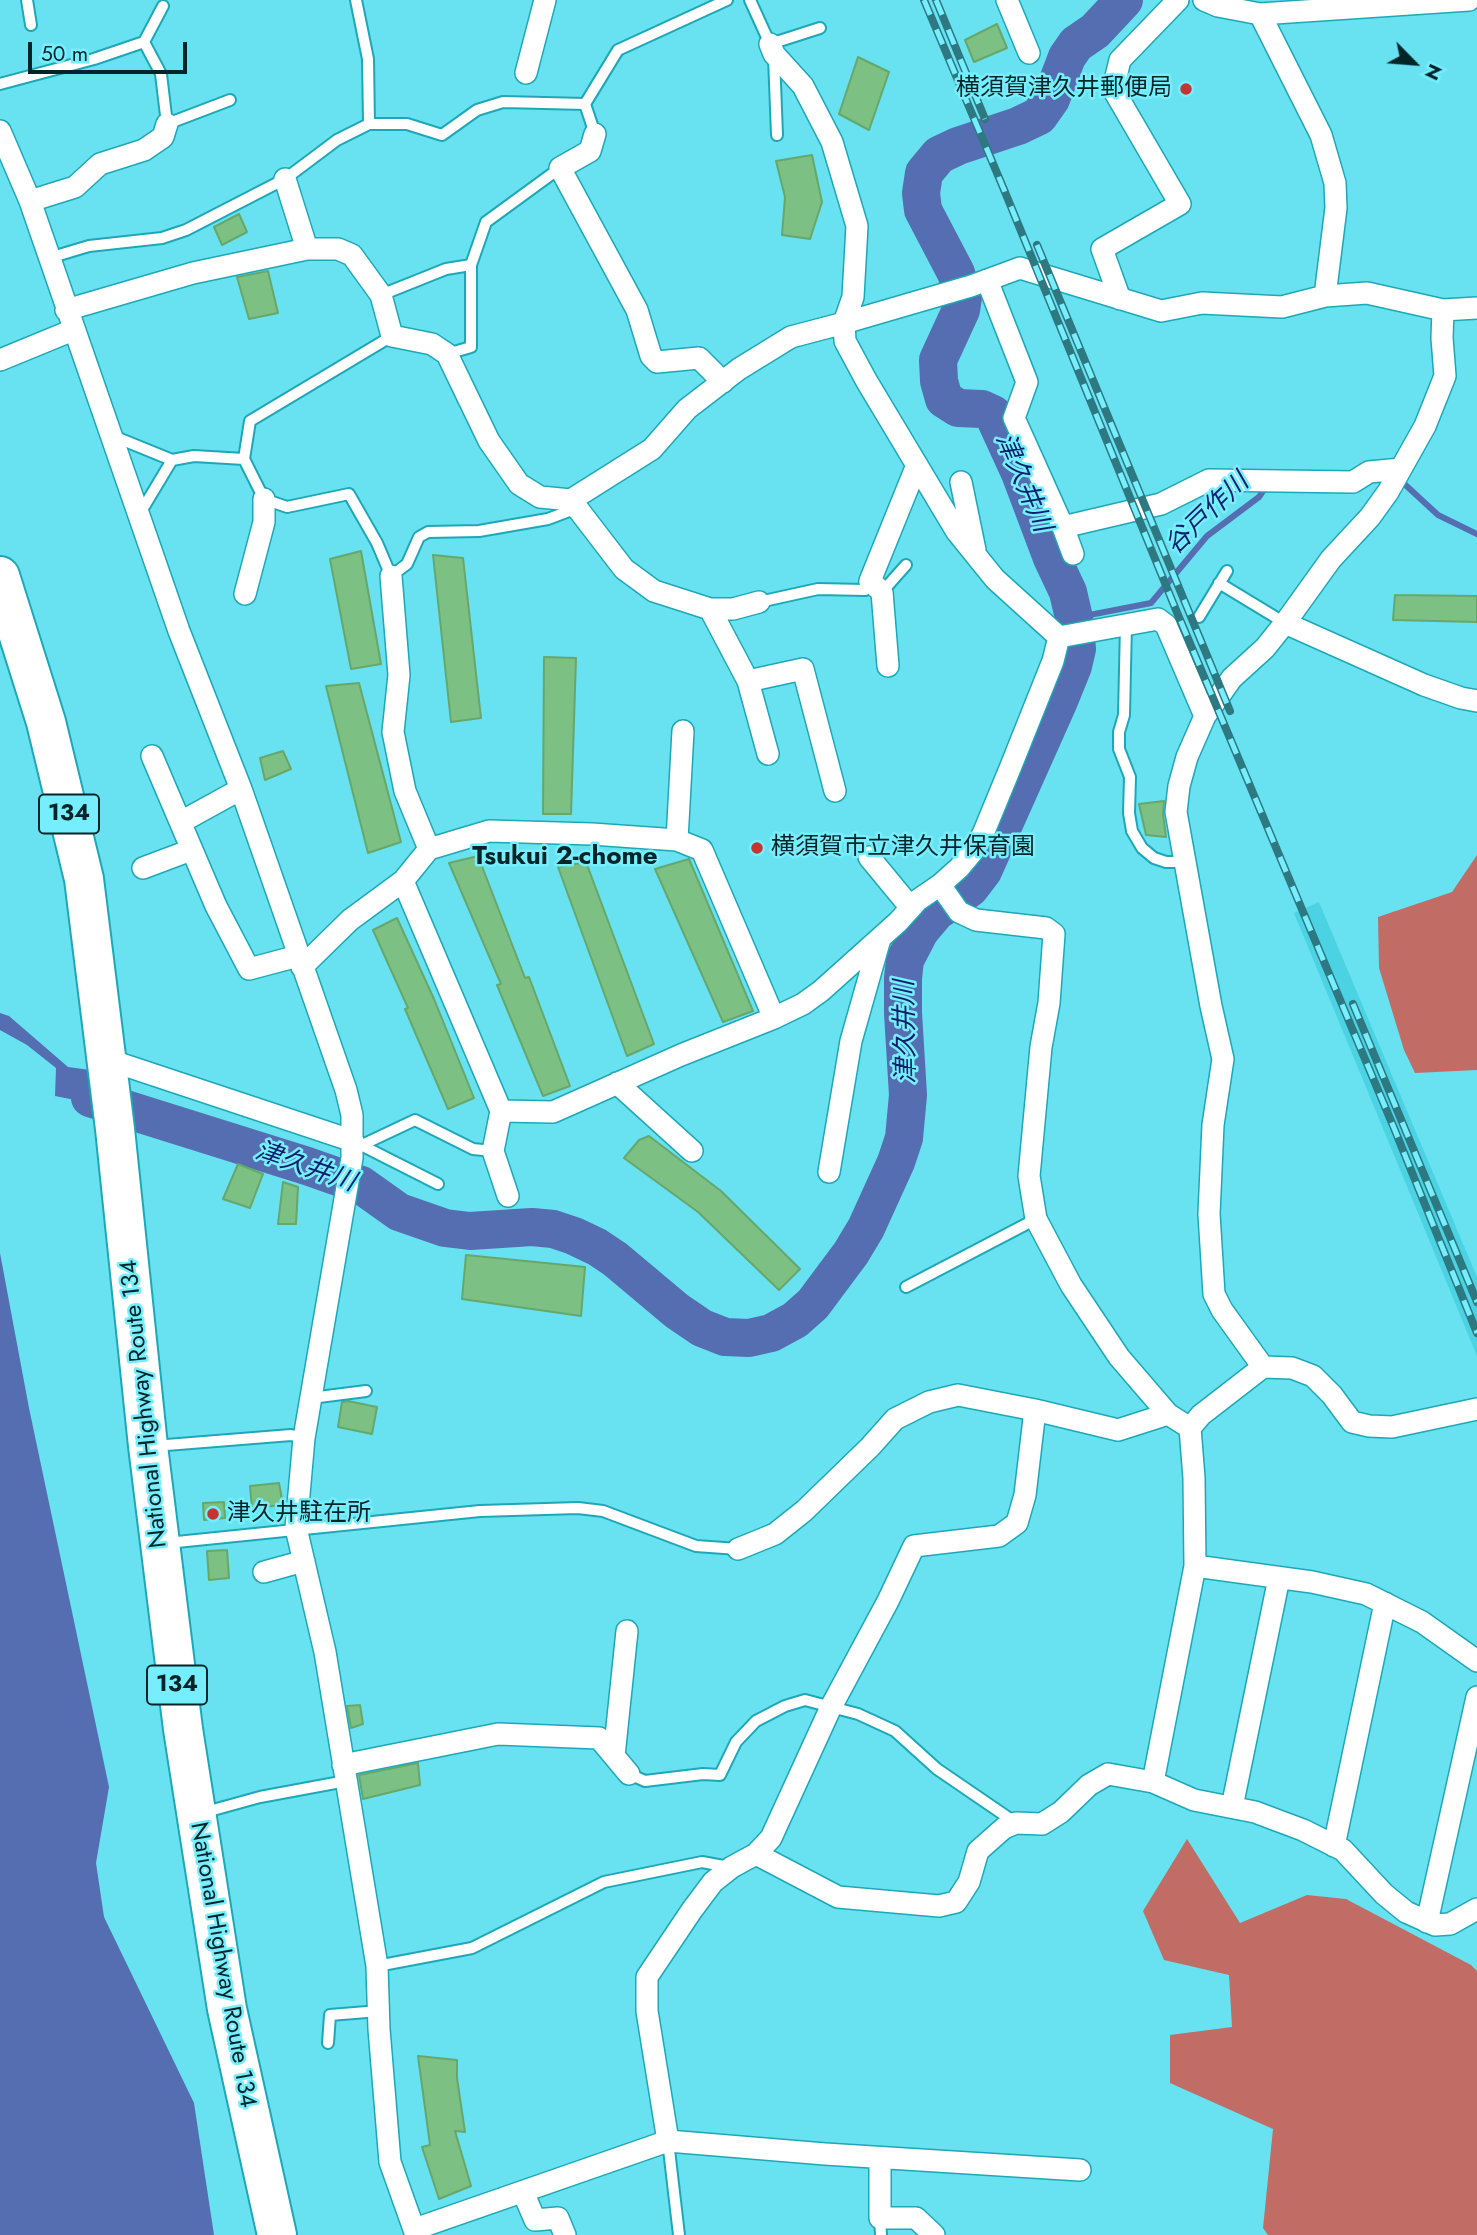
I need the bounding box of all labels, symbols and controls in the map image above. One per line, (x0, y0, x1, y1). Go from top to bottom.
scale bar (32, 28, 191, 72)
north arrow (1379, 28, 1449, 98)
text: 50 m (41, 39, 88, 69)
text: N (1418, 60, 1449, 85)
place label: 横須賀津久井郵便局 (956, 75, 1172, 103)
marker: 横須賀津久井郵便局 (1178, 81, 1194, 97)
water label: 津久井川 (987, 429, 1057, 537)
water label: 谷戸作川 (1160, 468, 1256, 562)
road number: 134 (39, 794, 99, 834)
place label: 横須賀市立津久井保育園 (771, 834, 1035, 862)
marker: 横須賀市立津久井保育園 (749, 840, 765, 856)
district label: Tsukui 2-chome (472, 842, 658, 874)
water label: 津久井川 (890, 980, 924, 1084)
water label: 津久井川 (251, 1136, 359, 1200)
street label: National Highway Route 134 (116, 1259, 174, 1549)
place label: 津久井駐在所 (227, 1500, 371, 1528)
marker: 津久井駐在所 (205, 1506, 221, 1522)
road number: 134 (147, 1666, 207, 1704)
street label: National Highway Route 134 (183, 1820, 261, 2110)

